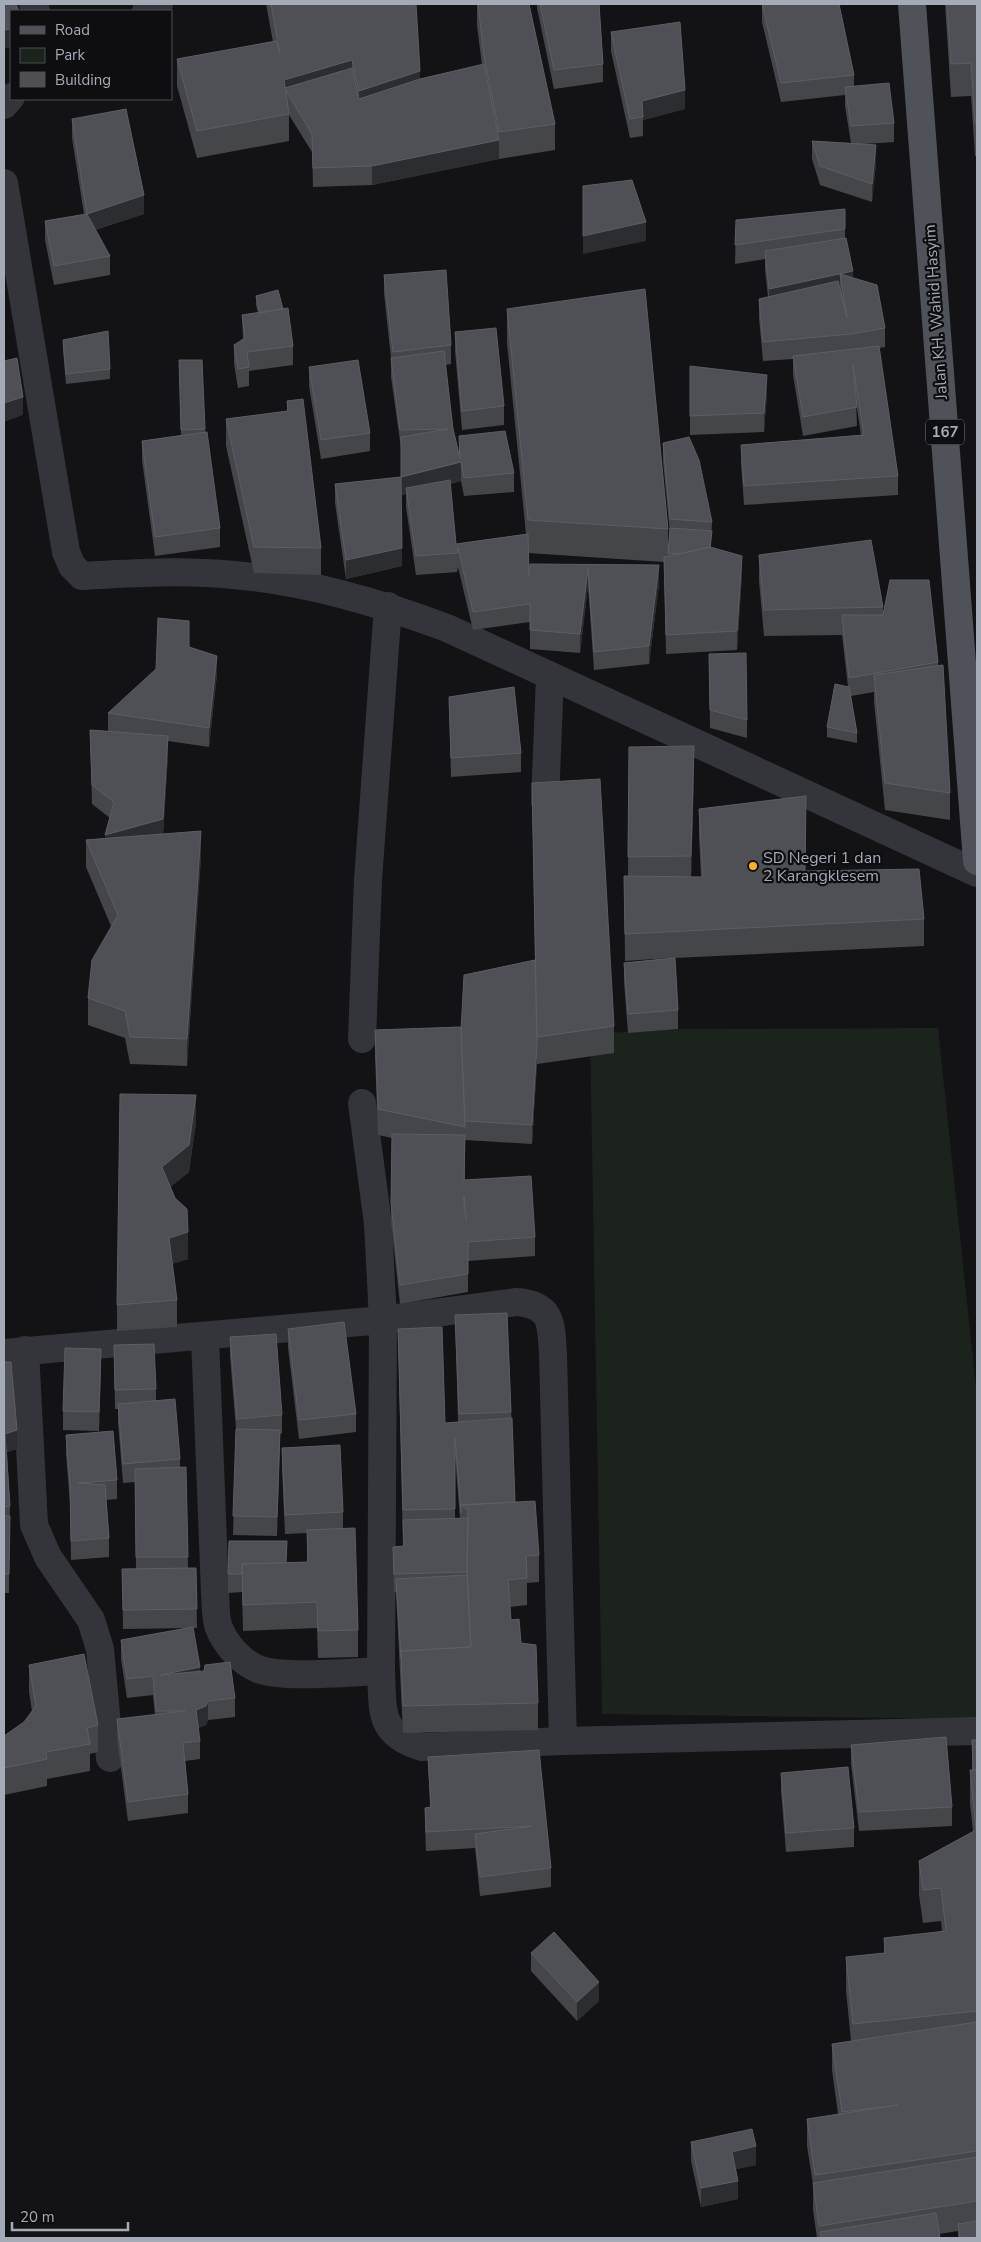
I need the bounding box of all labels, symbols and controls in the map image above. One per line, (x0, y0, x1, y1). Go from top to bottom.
legend (10, 10, 172, 100)
text: Road (55, 20, 90, 40)
text: Park (55, 45, 85, 65)
text: Building (55, 70, 111, 90)
street label: Jalan KH. Wahid Hasyim (919, 224, 953, 401)
road number: 167 (926, 420, 964, 444)
place label: SD Negeri 1 dan 2 Karangklesem (763, 847, 881, 887)
marker: SD Negeri 1 dan 2 Karangklesem (747, 860, 759, 872)
scale bar (12, 2200, 129, 2232)
text: 20 m (20, 2207, 55, 2227)

